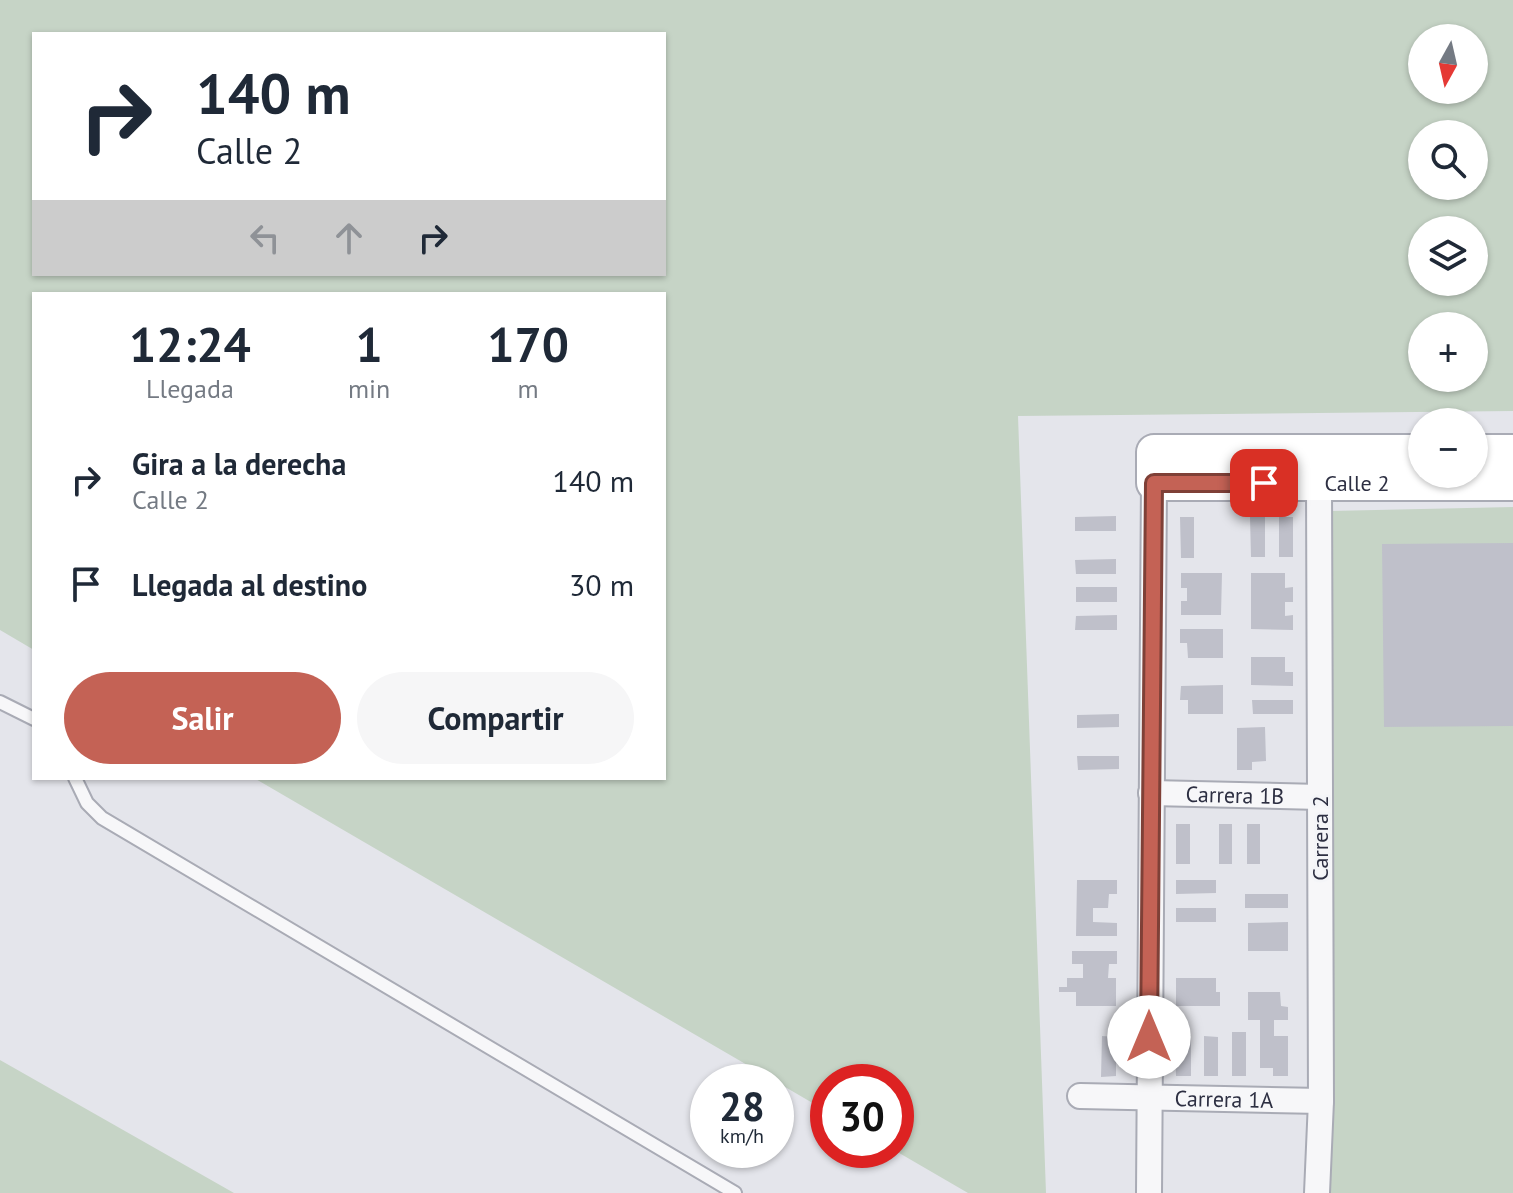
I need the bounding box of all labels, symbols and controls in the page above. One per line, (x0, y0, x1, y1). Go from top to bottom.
north arrow (1408, 24, 1488, 104)
map controls (1408, 24, 1488, 488)
text: 140 m (196, 57, 351, 129)
icon: right (64, 64, 168, 168)
button: search (1408, 120, 1488, 200)
text: Calle 2 (196, 127, 302, 174)
icon: left (243, 216, 287, 260)
icon: ahead (327, 216, 371, 260)
icon: right (411, 216, 455, 260)
button: layers (1408, 216, 1488, 296)
button: + (1408, 312, 1488, 392)
text: 12:24 (129, 313, 251, 375)
text: 1 (355, 313, 383, 375)
text: 170 (487, 313, 569, 375)
text: Llegada (146, 372, 234, 405)
text: min (348, 372, 390, 405)
text: m (518, 372, 539, 405)
button: − (1408, 408, 1488, 488)
text: Gira a la derecha (132, 444, 346, 483)
pin (1230, 449, 1298, 517)
icon: right (64, 458, 108, 502)
text: 140 m (553, 461, 634, 500)
icon: arrive (1242, 461, 1286, 505)
street label: Calle 2 (1324, 469, 1390, 497)
text: Calle 2 (132, 483, 209, 516)
icon: arrive (64, 562, 108, 606)
text: Llegada al destino (132, 565, 367, 604)
text: 30 m (569, 565, 634, 604)
button: Salir (64, 672, 341, 764)
button: Compartir (357, 672, 634, 764)
street label: Carrera 1B (1185, 780, 1285, 810)
street label: Carrera 2 (1306, 795, 1334, 881)
position arrow (1107, 995, 1191, 1079)
speed limit sign: 30 (810, 1064, 914, 1168)
text: 28 (719, 1080, 765, 1132)
street label: Carrera 1A (1174, 1084, 1274, 1114)
text: km/h (720, 1123, 764, 1149)

